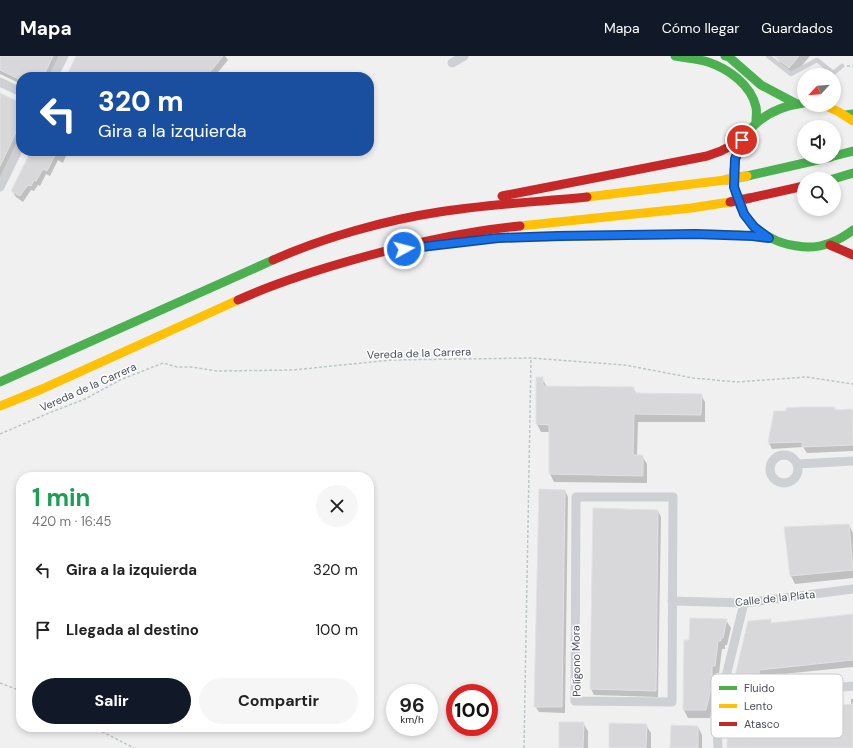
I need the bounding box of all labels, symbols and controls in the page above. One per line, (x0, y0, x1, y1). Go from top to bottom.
text: Mapa (20, 16, 72, 41)
text: Mapa (604, 19, 640, 37)
text: Cómo llegar (662, 19, 739, 37)
text: Guardados (761, 19, 833, 37)
north arrow (797, 68, 841, 112)
map controls (797, 68, 841, 216)
text: 320 m (98, 83, 184, 120)
icon: left (32, 88, 84, 140)
text: Gira a la izquierda (98, 119, 246, 143)
button: sound (797, 120, 841, 164)
pin (725, 123, 759, 157)
icon: arrive (731, 129, 753, 151)
button: search (797, 172, 841, 216)
position arrow (383, 228, 425, 270)
street label: Vereda de la Carrera (367, 344, 471, 362)
street label: Vereda de la Carrera (37, 359, 139, 415)
text: 1 min (32, 482, 90, 513)
button: close (316, 485, 358, 527)
text: 420 m · 16:45 (32, 513, 111, 530)
icon: left (32, 559, 54, 581)
text: Gira a la izquierda (66, 560, 197, 580)
text: 320 m (313, 560, 358, 580)
street label: Calle de la Plata (734, 587, 816, 609)
icon: arrive (32, 619, 54, 641)
text: Llegada al destino (66, 620, 199, 640)
text: 100 m (315, 620, 358, 640)
street label: Polígono Mora (568, 625, 584, 697)
legend (711, 674, 843, 738)
button: Salir (32, 678, 191, 724)
button: Compartir (199, 678, 358, 724)
text: Fluido (744, 681, 775, 695)
speed limit sign: 100 (446, 684, 498, 736)
text: 96 (399, 692, 425, 718)
text: Lento (744, 699, 773, 713)
text: km/h (400, 713, 424, 726)
text: Atasco (744, 717, 779, 731)

